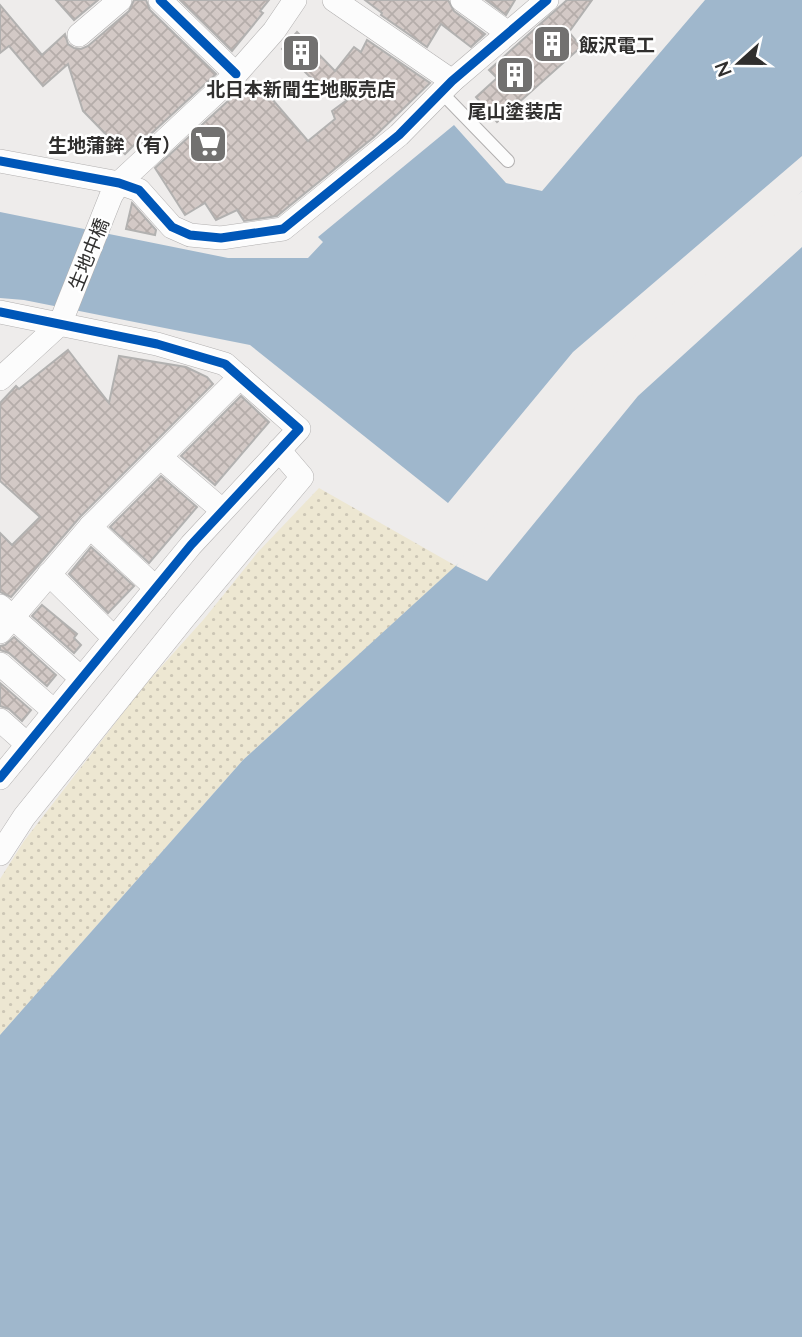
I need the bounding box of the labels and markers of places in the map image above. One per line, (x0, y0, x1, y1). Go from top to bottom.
building icon: 飯沢電工 (531, 23, 573, 65)
building icon: 北日本新聞生地販売店 (280, 32, 322, 74)
place label: 飯沢電工 (579, 33, 655, 56)
building icon: 尾山塗装店 (494, 54, 536, 96)
place label: 北日本新聞生地販売店 (206, 77, 396, 100)
place label: 尾山塗装店 (467, 99, 563, 122)
supermarket icon: 生地蒲鉾（有） (187, 123, 229, 165)
place label: 生地蒲鉾（有） (48, 133, 181, 156)

